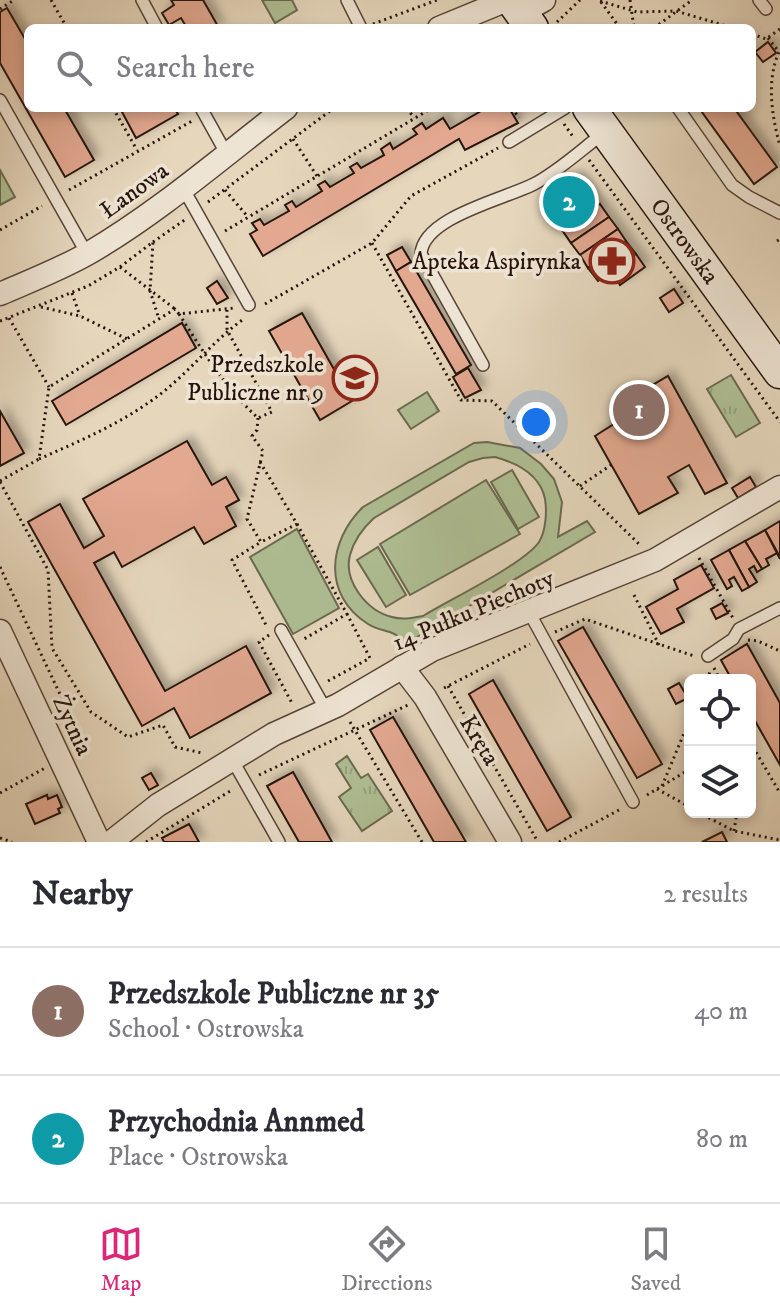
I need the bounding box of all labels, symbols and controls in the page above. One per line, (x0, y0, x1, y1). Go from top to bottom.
search box (24, 24, 756, 112)
icon: search (52, 46, 96, 90)
text: Search here (116, 50, 255, 87)
street label: Łanowa (95, 156, 175, 226)
pin: 2 (543, 172, 595, 232)
street label: Ostrowska (643, 193, 726, 291)
pharmacy icon: Apteka Aspirynka (588, 237, 636, 285)
place label: Apteka Aspirynka (412, 247, 582, 277)
place label: Przedszkole Publiczne nr 9 (187, 350, 324, 408)
school or university icon: Przedszkole Publiczne nr 9 (331, 354, 379, 402)
pin: 1 (613, 380, 665, 440)
your location (516, 402, 556, 442)
street label: 14 Pułku Piechoty (388, 563, 559, 658)
map controls (684, 674, 756, 818)
button: locate (684, 674, 756, 746)
street label: Żytnia (45, 690, 100, 761)
street label: Kręta (452, 710, 506, 772)
button: layers (684, 746, 756, 818)
text: Nearby (32, 873, 133, 915)
text: 2 results (663, 878, 748, 911)
text: Przedszkole Publiczne nr 35 (108, 976, 439, 1013)
text: 1 (53, 995, 63, 1028)
text: 40 m (694, 995, 748, 1028)
text: School · Ostrowska (108, 1013, 304, 1046)
text: Przychodnia Annmed (108, 1104, 365, 1141)
text: 2 (52, 1123, 64, 1156)
text: 80 m (696, 1123, 748, 1156)
text: Place · Ostrowska (108, 1141, 288, 1174)
tab: Map (99, 1222, 143, 1297)
tab: Directions (341, 1222, 432, 1297)
tab: Saved (630, 1222, 681, 1297)

